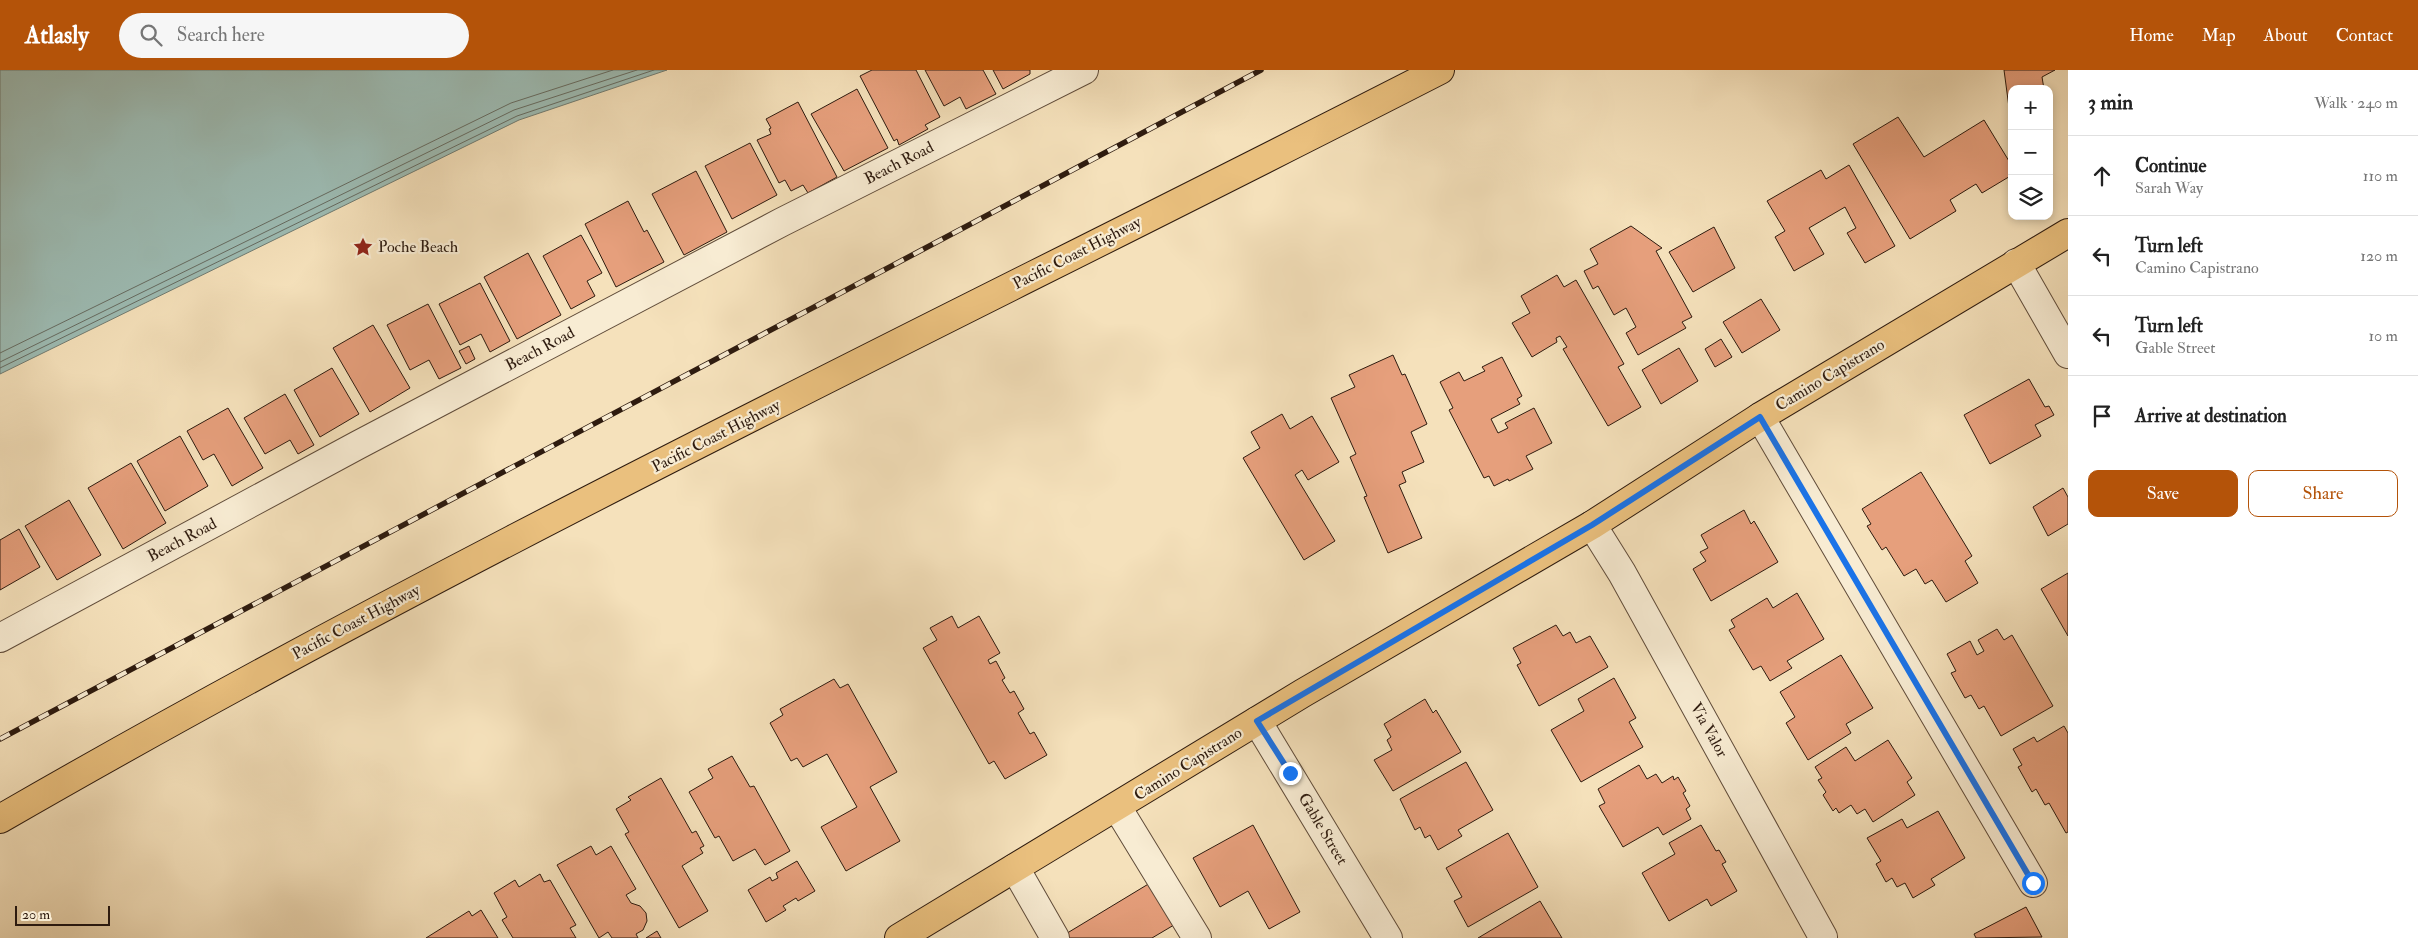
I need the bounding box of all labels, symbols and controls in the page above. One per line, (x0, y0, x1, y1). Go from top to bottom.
search box (119, 13, 469, 58)
text: Atlasly (25, 20, 89, 51)
icon: search (137, 21, 165, 49)
text: Search here (177, 23, 265, 47)
text: Home (2129, 24, 2174, 47)
text: Map (2202, 24, 2236, 47)
text: About (2264, 24, 2308, 47)
text: Contact (2336, 24, 2393, 47)
map controls (2008, 85, 2053, 220)
button: + (2008, 85, 2053, 130)
text: 3 min (2088, 89, 2133, 116)
text: Walk · 240 m (2314, 93, 2398, 113)
button: − (2008, 130, 2053, 175)
street label: Beach Road (861, 137, 937, 189)
text: Continue (2135, 154, 2206, 178)
icon: ahead (2088, 162, 2116, 190)
text: 110 m (2363, 166, 2398, 186)
button: layers (2008, 175, 2053, 220)
text: Sarah Way (2135, 178, 2203, 198)
street label: Pacific Coast Highway (1009, 212, 1145, 294)
text: Turn left (2135, 234, 2203, 258)
place icon: Poche Beach (352, 236, 374, 258)
place label: Poche Beach (378, 237, 459, 257)
icon: left (2088, 242, 2116, 270)
text: 120 m (2360, 246, 2398, 266)
text: Camino Capistrano (2135, 258, 2259, 278)
text: Turn left (2135, 314, 2203, 338)
street label: Beach Road (502, 322, 578, 376)
icon: left (2088, 322, 2116, 350)
text: 10 m (2368, 326, 2398, 346)
street label: Camino Capistrano (1772, 334, 1889, 416)
text: Gable Street (2135, 338, 2215, 358)
street label: Pacific Coast Highway (648, 395, 784, 477)
icon: arrive (2088, 402, 2116, 430)
text: Arrive at destination (2135, 404, 2287, 428)
button: Save (2088, 470, 2238, 517)
button: Share (2248, 470, 2398, 517)
street label: Beach Road (144, 513, 220, 567)
street label: Pacific Coast Highway (289, 579, 424, 664)
street label: Via Valor (1686, 699, 1732, 761)
street label: Camino Capistrano (1130, 723, 1247, 806)
route end (1279, 762, 1302, 785)
street label: Gable Street (1294, 789, 1352, 869)
route start (2022, 872, 2045, 895)
scale bar (15, 903, 110, 926)
text: 20 m (22, 906, 50, 923)

